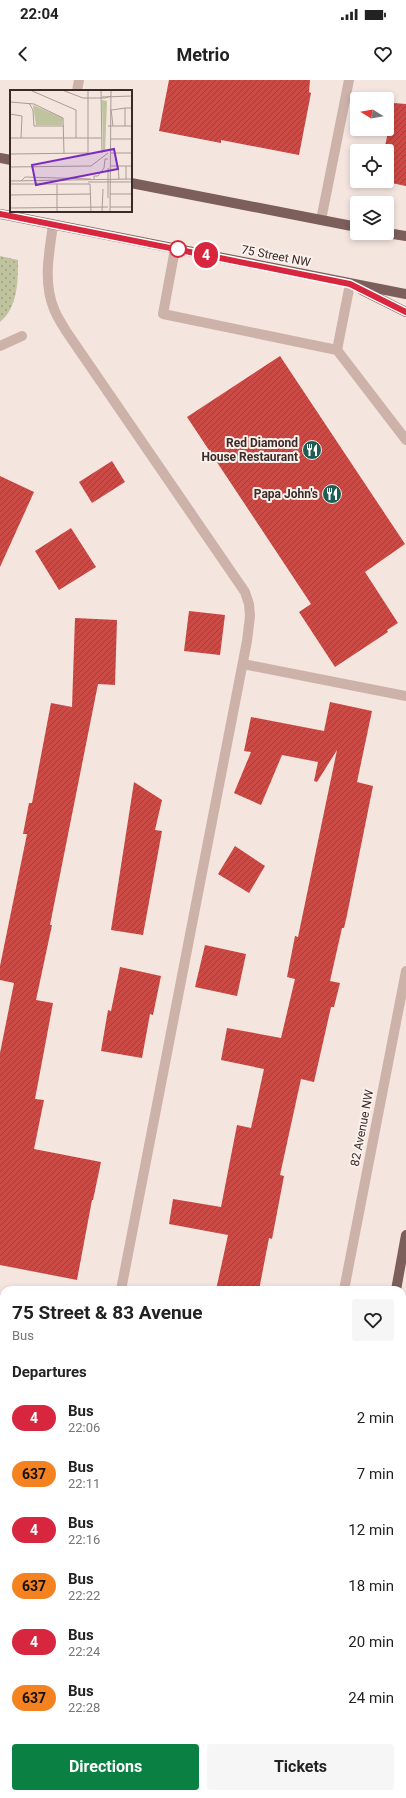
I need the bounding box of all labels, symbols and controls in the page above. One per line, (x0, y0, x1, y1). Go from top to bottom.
text: 22:04 (20, 5, 59, 23)
icon: back (12, 43, 34, 65)
icon: heart (372, 43, 394, 65)
text: Metrio (176, 44, 230, 65)
inset map (10, 90, 132, 212)
north arrow (350, 92, 394, 136)
map controls (350, 92, 394, 240)
button: locate (350, 144, 394, 188)
button: layers (350, 196, 394, 240)
unlabelled marker (169, 240, 187, 258)
line badge: 4 (193, 242, 219, 268)
street label: 75 Street NW (240, 242, 312, 270)
text: 4 (202, 247, 210, 263)
place label: Red Diamond House Restaurant (201, 436, 298, 464)
restaurant icon: Red Diamond House Restaurant (301, 439, 323, 461)
restaurant icon: Papa John's (321, 483, 343, 505)
place label: Papa John's (254, 487, 318, 501)
street label: 82 Avenue NW (348, 1088, 376, 1168)
button: heart (352, 1299, 394, 1341)
text: 75 Street & 83 Avenue (12, 1301, 202, 1324)
text: Bus (12, 1328, 34, 1343)
text: Departures (12, 1363, 87, 1381)
text: Bus (68, 1402, 94, 1420)
text: 2 min (357, 1409, 394, 1427)
text: 4 (30, 1410, 38, 1426)
text: 22:06 (68, 1420, 100, 1435)
text: Bus (68, 1458, 94, 1476)
text: 7 min (357, 1465, 394, 1483)
text: 637 (22, 1466, 46, 1482)
text: 22:11 (68, 1476, 100, 1491)
text: Bus (68, 1514, 94, 1532)
text: 12 min (348, 1521, 394, 1539)
text: 4 (30, 1522, 38, 1538)
text: 22:16 (68, 1532, 100, 1547)
text: Bus (68, 1570, 94, 1588)
text: 18 min (348, 1577, 394, 1595)
text: 637 (22, 1578, 46, 1594)
text: 22:22 (68, 1588, 100, 1603)
text: Bus (68, 1626, 94, 1644)
text: 20 min (348, 1633, 394, 1651)
text: 4 (30, 1634, 38, 1650)
text: 22:24 (68, 1644, 100, 1659)
text: Bus (68, 1682, 94, 1700)
text: 24 min (348, 1689, 394, 1707)
text: 637 (22, 1690, 46, 1706)
text: 22:28 (68, 1700, 100, 1715)
button: Directions (12, 1744, 199, 1790)
button: Tickets (207, 1744, 394, 1790)

